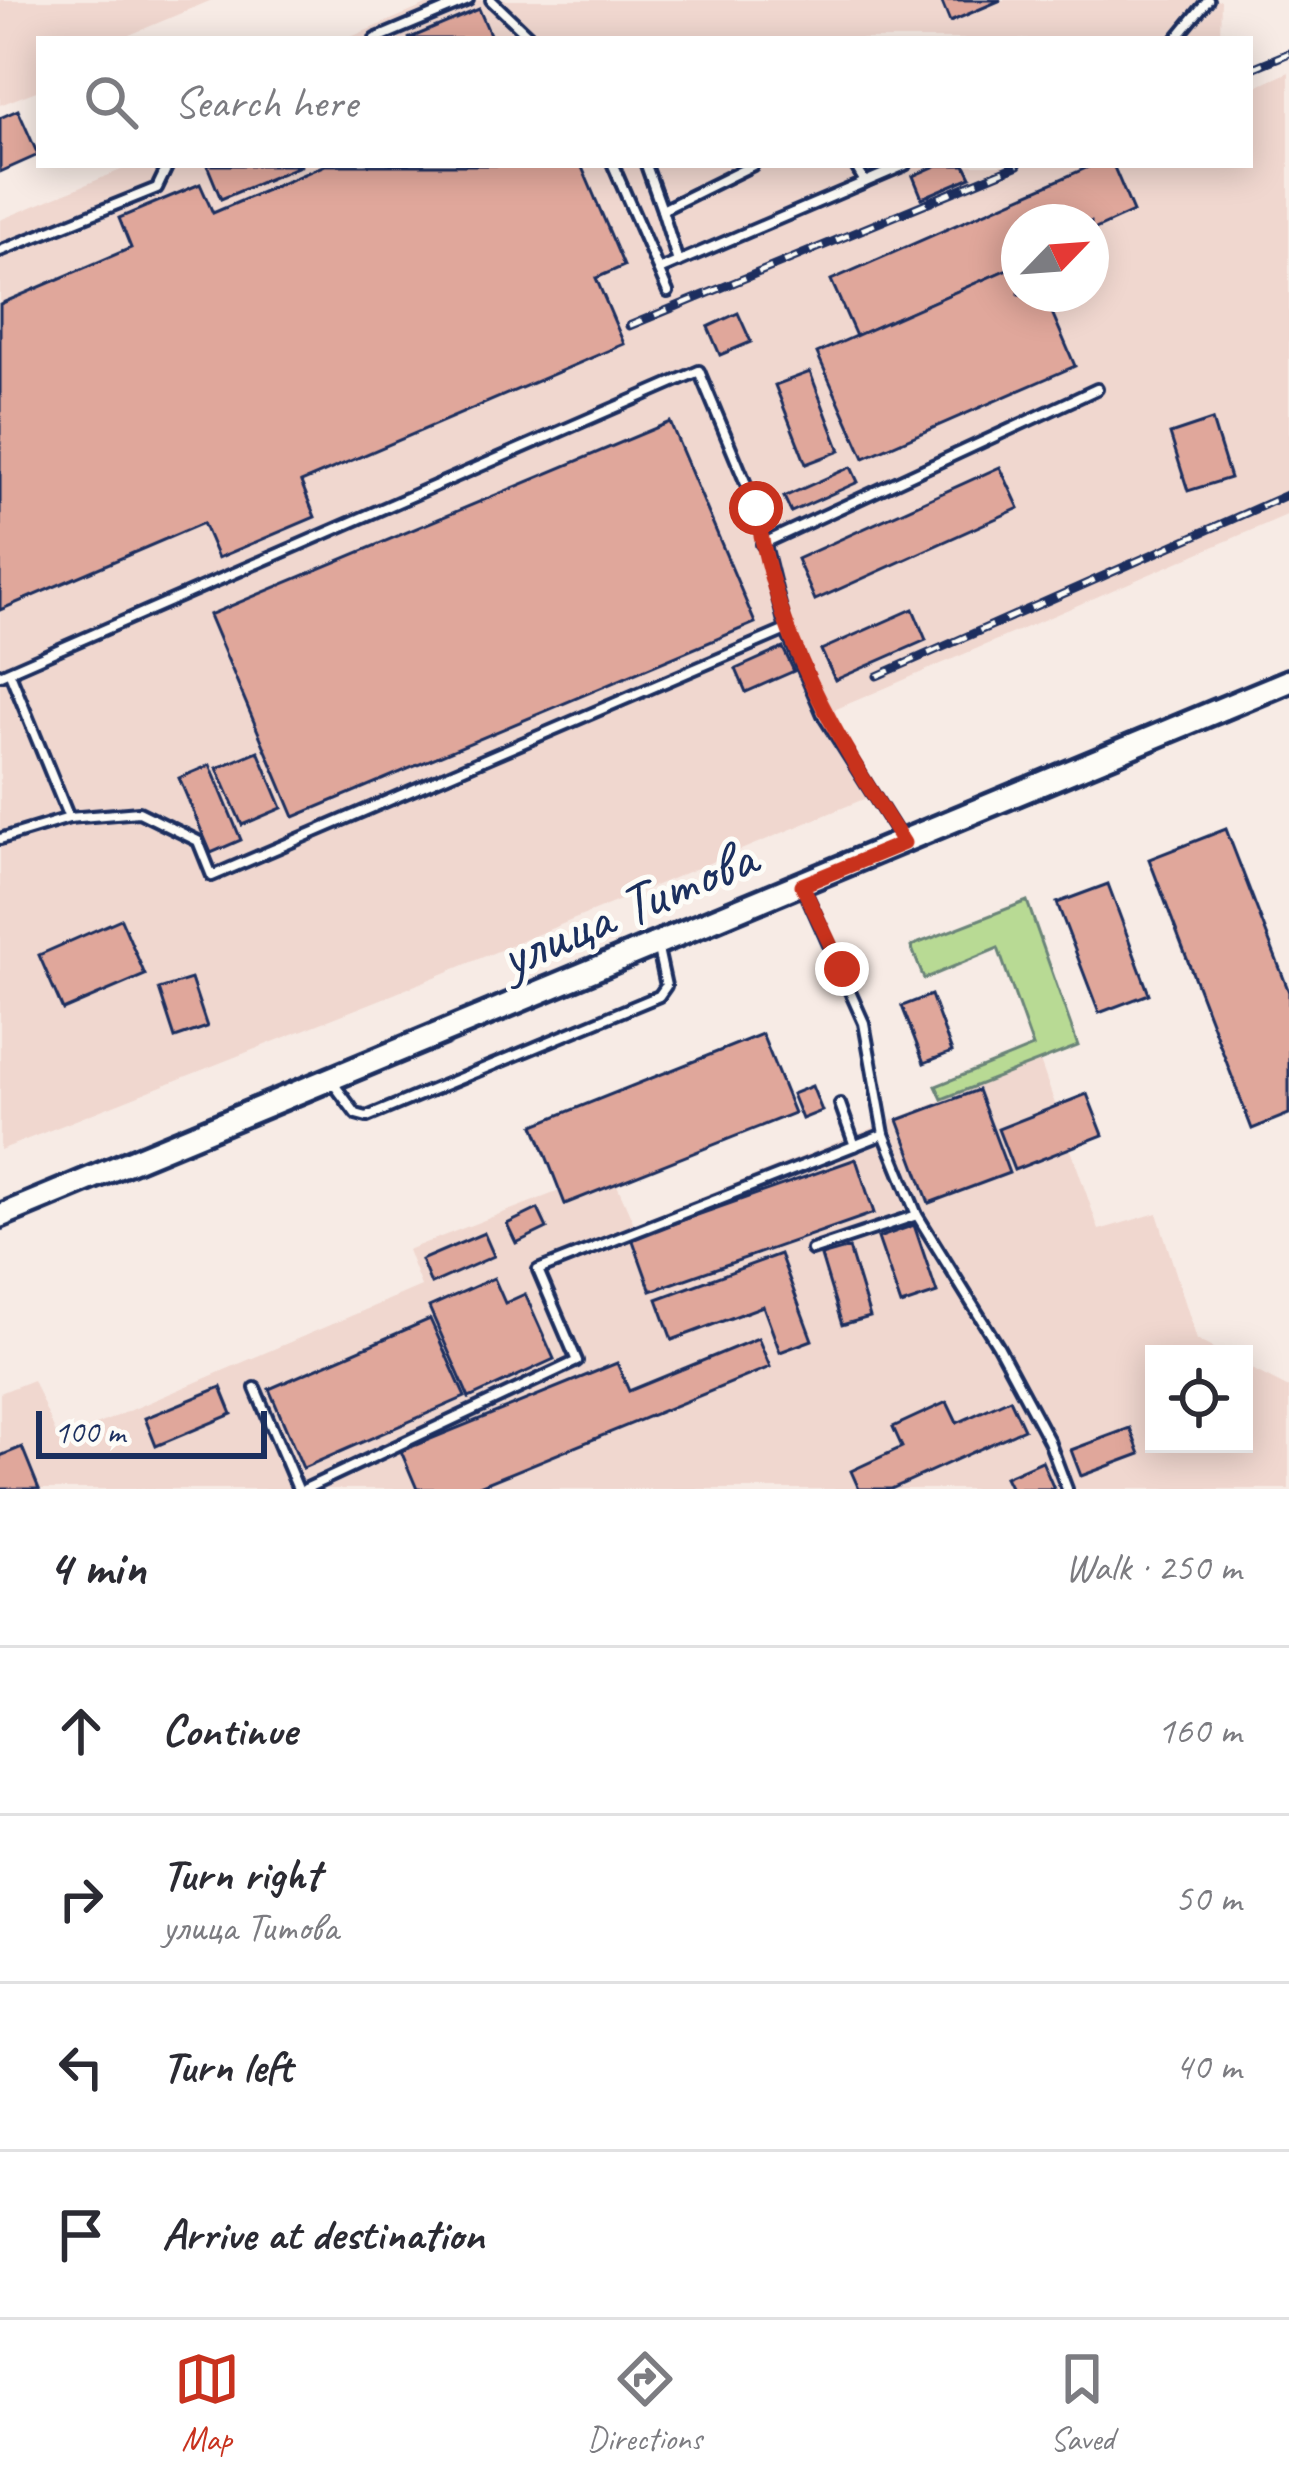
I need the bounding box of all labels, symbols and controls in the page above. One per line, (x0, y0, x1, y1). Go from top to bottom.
search box (36, 36, 1253, 168)
icon: search (78, 69, 144, 135)
text: Search here (174, 74, 357, 131)
north arrow (1001, 204, 1109, 312)
route start (729, 481, 783, 535)
street label: улица Титова (485, 817, 772, 996)
route end (815, 942, 869, 996)
map controls (1145, 1345, 1253, 1453)
button: locate (1145, 1345, 1253, 1453)
scale bar (36, 1405, 267, 1458)
text: 100 m (54, 1411, 125, 1453)
text: 4 min (48, 1535, 146, 1599)
text: Walk · 250 m (1065, 1543, 1241, 1592)
icon: ahead (48, 1698, 114, 1764)
text: Continue (162, 1702, 296, 1759)
text: 160 m (1157, 1706, 1241, 1755)
text: Turn right (162, 1846, 320, 1903)
icon: right (48, 1866, 114, 1932)
text: 50 m (1175, 1874, 1241, 1923)
text: улица Титова (162, 1903, 338, 1952)
icon: left (48, 2034, 114, 2100)
text: Turn left (162, 2038, 292, 2095)
text: 40 m (1175, 2042, 1241, 2091)
icon: arrive (48, 2202, 114, 2268)
text: Arrive at destination (162, 2206, 484, 2263)
tab: Map (174, 2346, 240, 2460)
tab: Directions (587, 2346, 702, 2460)
tab: Saved (1049, 2346, 1115, 2460)

